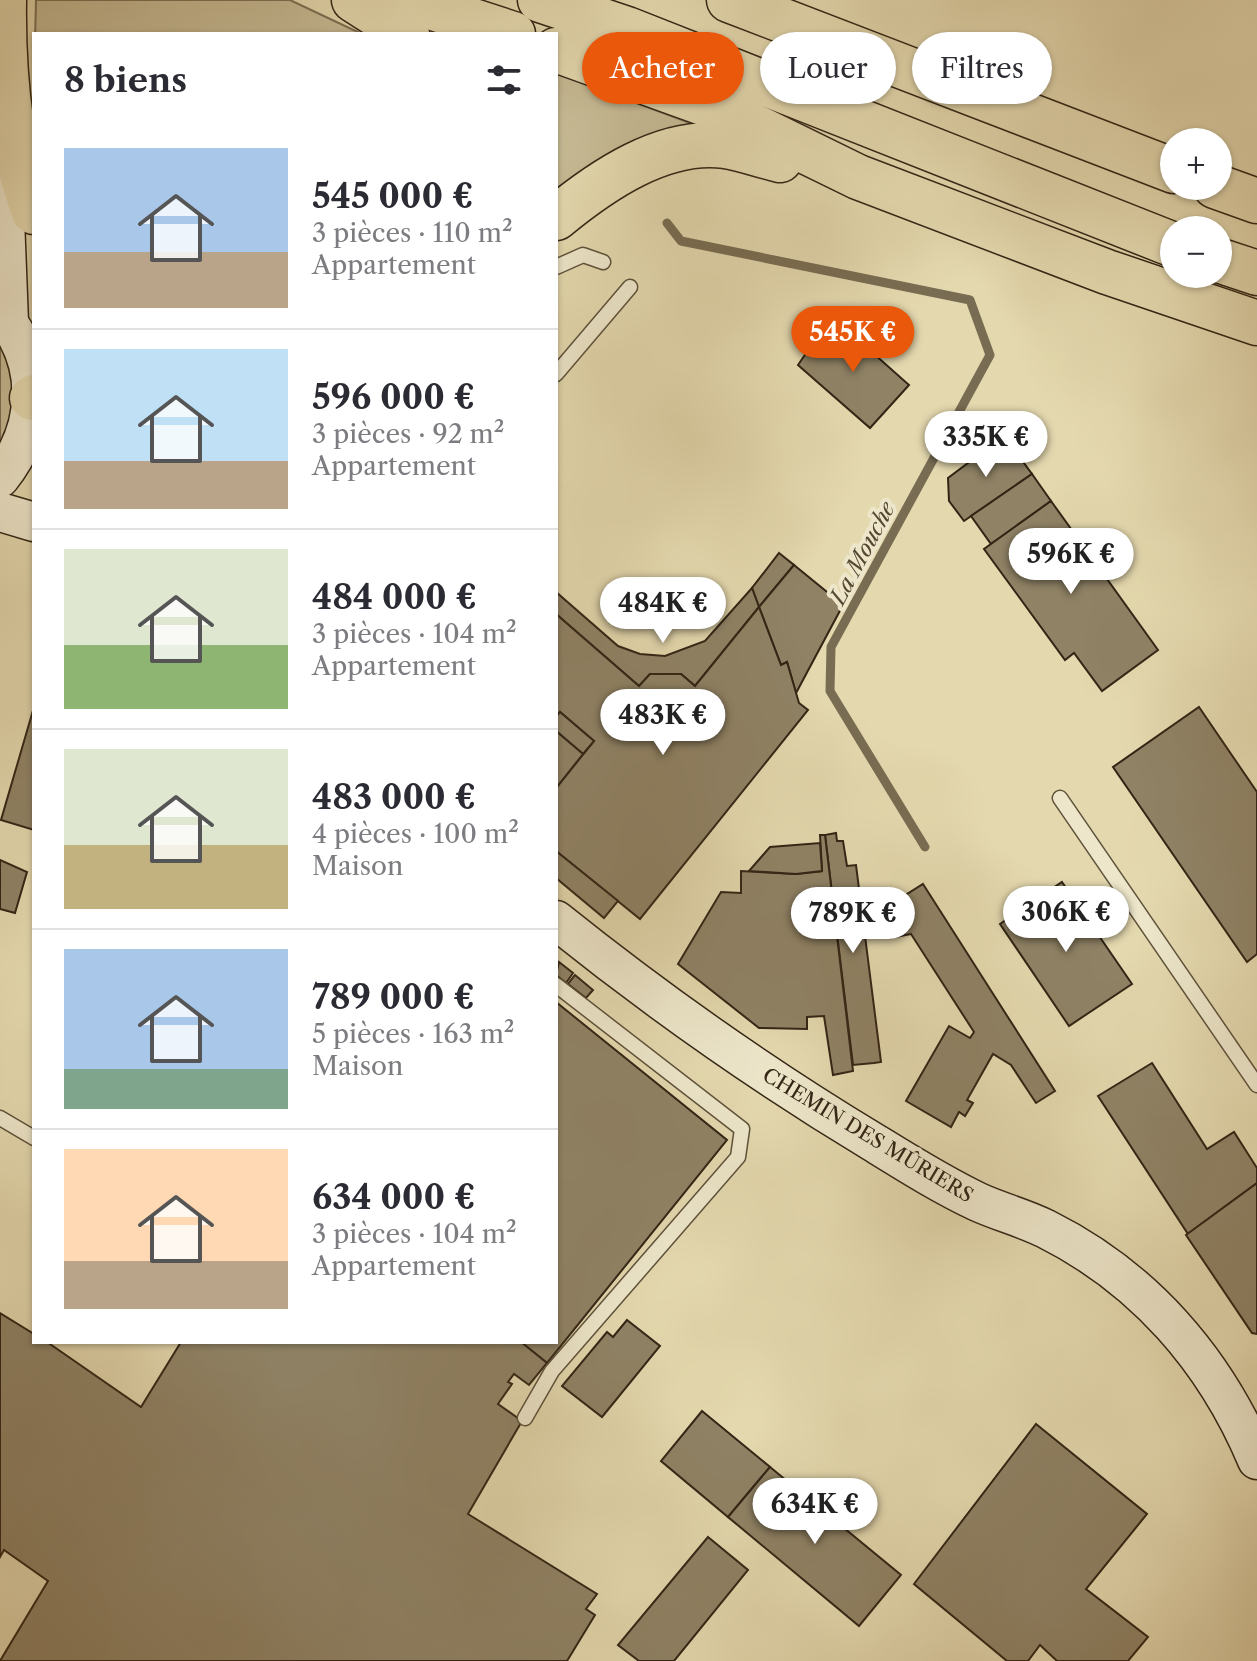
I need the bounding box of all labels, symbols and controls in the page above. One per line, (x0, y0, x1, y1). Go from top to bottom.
chip: Acheter (582, 32, 744, 104)
chip: Louer (760, 32, 896, 104)
chip: Filtres (912, 32, 1052, 104)
icon: filters (482, 58, 526, 102)
text: 8 biens (64, 59, 187, 101)
map controls (1160, 128, 1232, 288)
button: + (1160, 128, 1232, 200)
text: 545 000 € (312, 175, 473, 217)
icon: home (128, 180, 224, 276)
button: − (1160, 216, 1232, 288)
text: 3 pièces · 110 m² (312, 217, 513, 249)
text: Appartement (312, 249, 476, 281)
pin: 545K € (788, 306, 918, 374)
text: 545K € (809, 316, 897, 348)
text: 596 000 € (312, 376, 475, 418)
icon: home (128, 381, 224, 477)
pin: 335K € (921, 411, 1051, 479)
text: 3 pièces · 92 m² (312, 418, 504, 450)
text: 335K € (943, 421, 1029, 453)
text: Appartement (312, 450, 476, 482)
water label: La Mouche (823, 496, 901, 611)
pin: 596K € (1006, 528, 1136, 596)
text: 596K € (1027, 538, 1115, 570)
text: 484 000 € (312, 576, 477, 618)
pin: 484K € (598, 577, 728, 645)
icon: home (128, 581, 224, 677)
text: 484K € (618, 587, 708, 619)
text: 3 pièces · 104 m² (312, 618, 517, 650)
text: Appartement (312, 650, 476, 682)
pin: 483K € (598, 689, 728, 757)
text: 483K € (618, 699, 708, 731)
text: 483 000 € (312, 776, 476, 818)
icon: home (128, 781, 224, 877)
text: 4 pièces · 100 m² (312, 818, 519, 850)
text: Maison (312, 850, 403, 882)
pin: 306K € (1001, 886, 1131, 954)
pin: 789K € (788, 887, 918, 955)
text: 306K € (1021, 896, 1111, 928)
text: 789K € (809, 897, 897, 929)
text: 789 000 € (312, 976, 475, 1018)
icon: home (128, 981, 224, 1077)
text: 5 pièces · 163 m² (312, 1018, 515, 1050)
text: Maison (312, 1050, 403, 1082)
street label: CHEMIN DES MÛRIERS (758, 1062, 978, 1207)
text: 634 000 € (312, 1176, 475, 1218)
icon: home (128, 1181, 224, 1277)
text: 3 pièces · 104 m² (312, 1218, 517, 1250)
text: Appartement (312, 1250, 476, 1282)
pin: 634K € (750, 1478, 880, 1546)
text: 634K € (771, 1488, 859, 1520)

